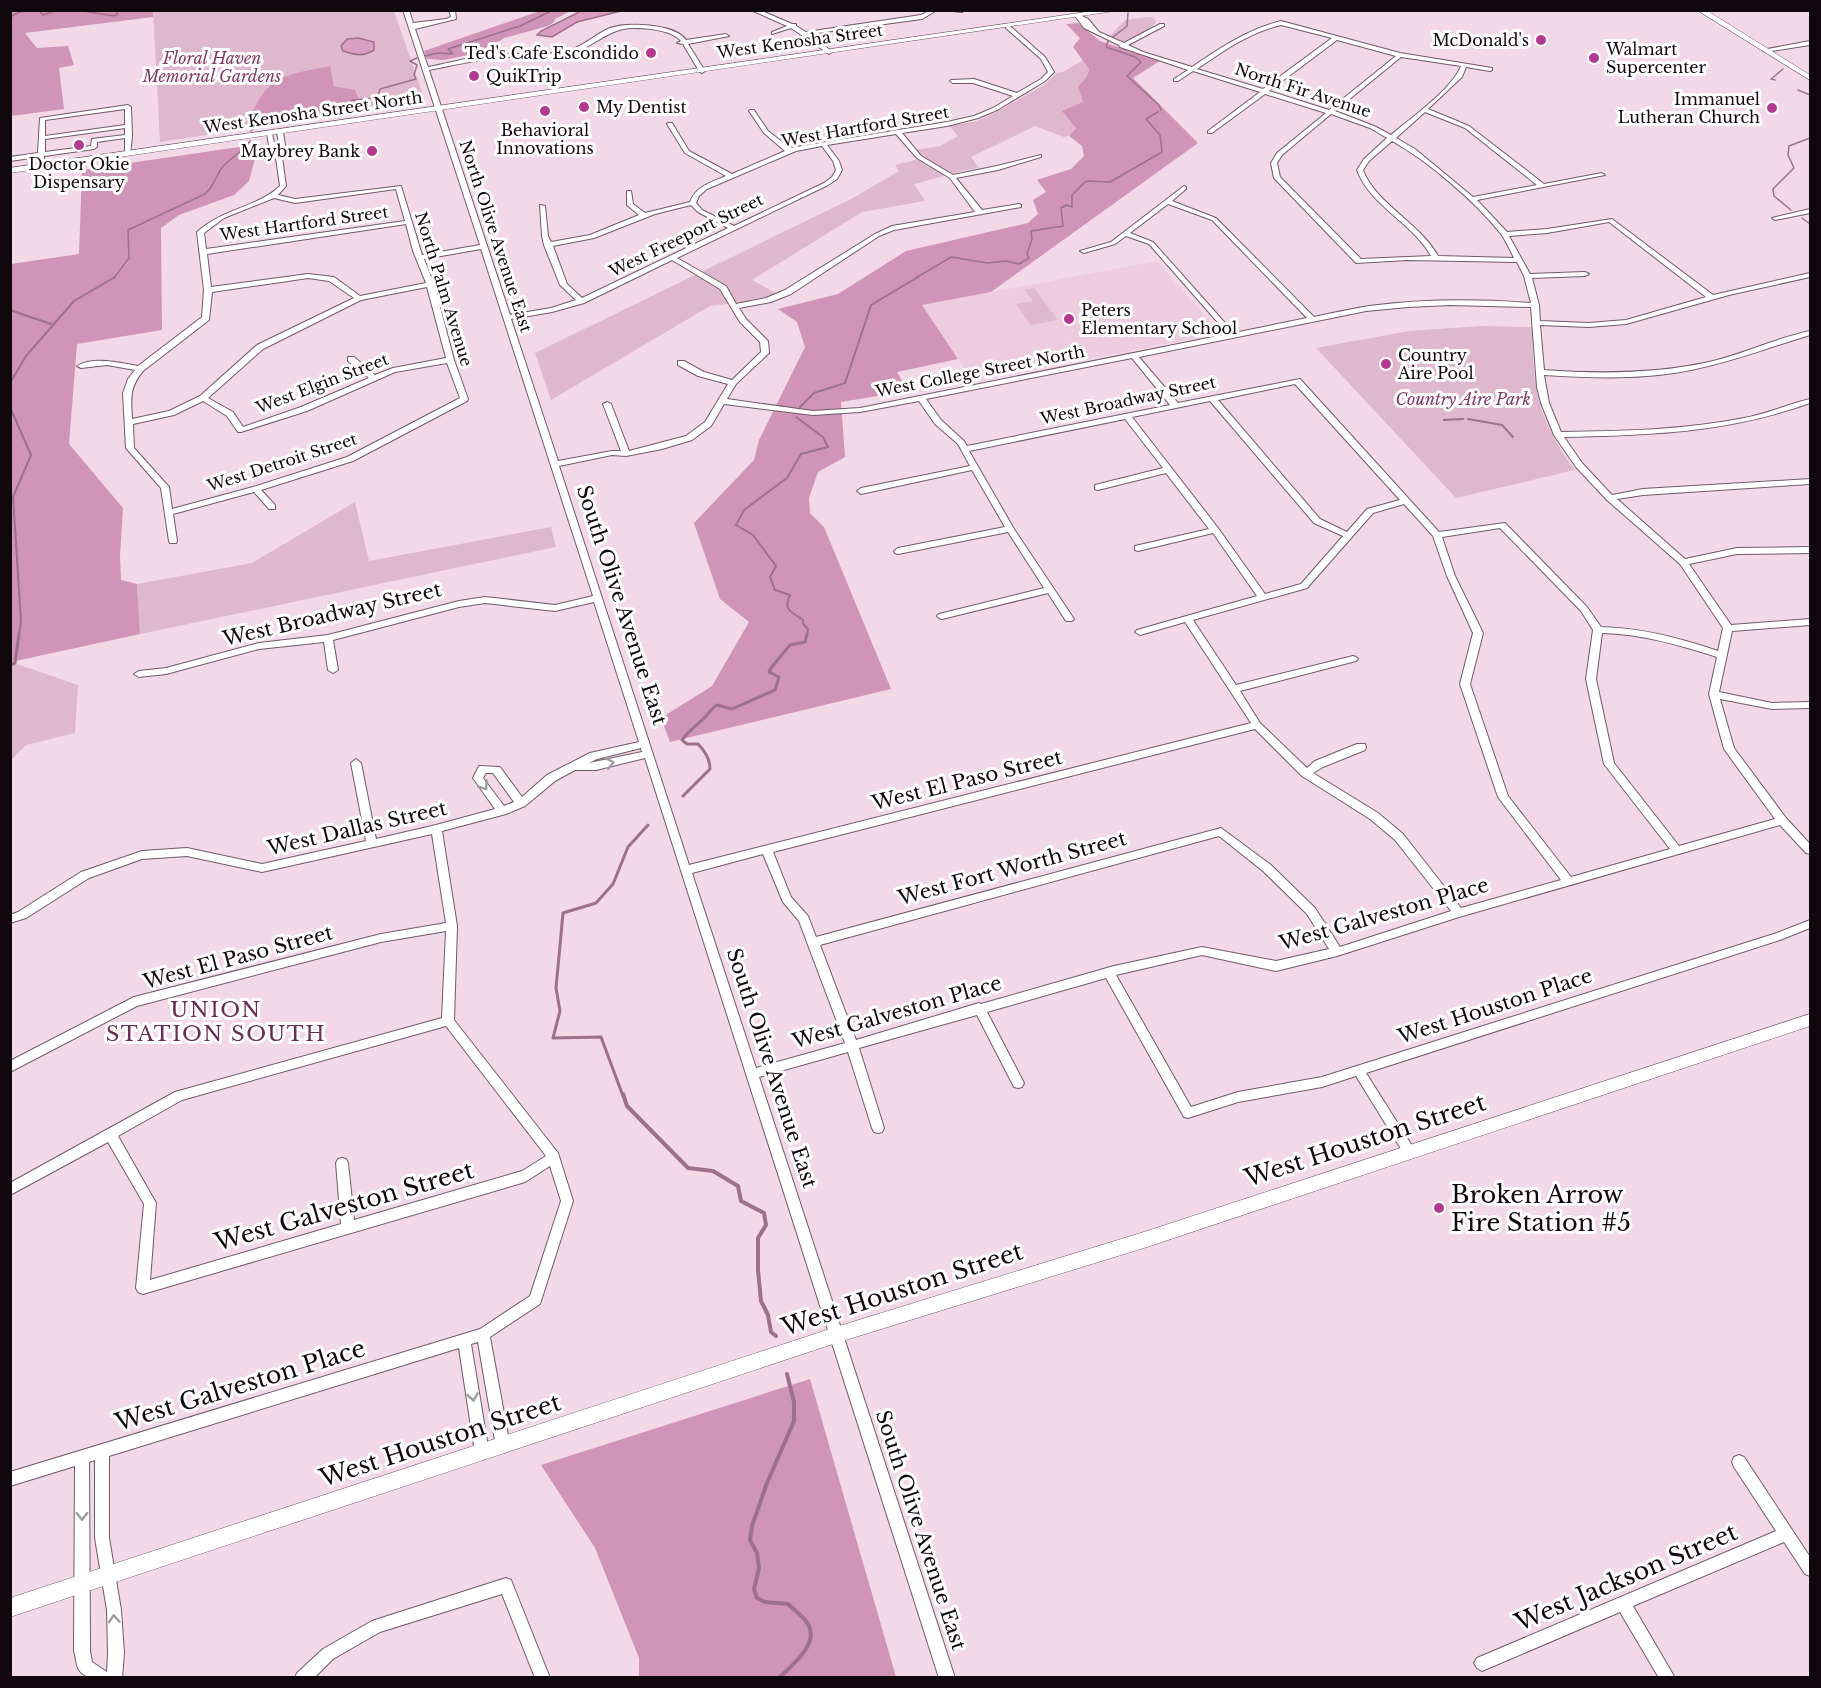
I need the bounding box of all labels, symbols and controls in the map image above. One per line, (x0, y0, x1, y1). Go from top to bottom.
street label: West Kenosha Street (715, 19, 884, 63)
place label: McDonald's (1432, 30, 1529, 50)
marker: McDonald's (1534, 33, 1548, 47)
place label: Walmart Supercenter (1605, 39, 1707, 77)
place label: Ted's Cafe Escondido (464, 43, 639, 63)
marker: Ted's Cafe Escondido (644, 46, 658, 60)
park label: Floral Haven Memorial Gardens (142, 48, 281, 86)
marker: Walmart Supercenter (1587, 51, 1601, 65)
street label: North Fir Avenue (1232, 59, 1374, 121)
place label: QuikTrip (486, 66, 562, 86)
marker: QuikTrip (467, 69, 481, 83)
street label: West Kenosha Street North (201, 87, 424, 137)
place label: Immanuel Lutheran Church (1618, 89, 1760, 127)
place label: My Dentist (596, 97, 686, 117)
marker: My Dentist (577, 100, 591, 114)
street label: West Hartford Street (779, 101, 950, 151)
marker: Immanuel Lutheran Church (1765, 101, 1779, 115)
marker: Behavioral Innovations (538, 104, 552, 118)
place label: Behavioral Innovations (496, 120, 594, 158)
street label: North Olive Avenue East (455, 137, 537, 335)
marker: Doctor Okie Dispensary (72, 138, 86, 152)
place label: Maybrey Bank (241, 141, 360, 161)
marker: Maybrey Bank (365, 144, 379, 158)
place label: Doctor Okie Dispensary (29, 154, 129, 192)
street label: West Freeport Street (605, 189, 766, 281)
street label: West Hartford Street (218, 201, 389, 245)
street label: North Palm Avenue (411, 209, 477, 369)
place label: Peters Elementary School (1081, 300, 1237, 338)
marker: Peters Elementary School (1062, 312, 1076, 326)
street label: West College Street North (873, 341, 1086, 401)
place label: Country Aire Pool (1397, 345, 1474, 383)
street label: West Elgin Street (252, 349, 391, 418)
marker: Country Aire Pool (1379, 357, 1393, 371)
street label: West Broadway Street (1037, 372, 1218, 429)
park label: Country Aire Park (1395, 389, 1531, 409)
street label: West Detroit Street (204, 428, 359, 496)
street label: South Olive Avenue East (572, 482, 672, 728)
street label: West Broadway Street (219, 577, 444, 651)
street label: West El Paso Street (868, 745, 1065, 816)
one-way arrow (604, 757, 614, 770)
one-way arrow (477, 779, 488, 790)
street label: West Dallas Street (264, 796, 450, 861)
street label: West Fort Worth Street (894, 826, 1129, 910)
street label: West Galveston Place (1276, 873, 1491, 956)
street label: West El Paso Street (140, 920, 336, 994)
street label: South Olive Avenue East (722, 945, 822, 1191)
street label: West Houston Place (1394, 963, 1595, 1049)
street label: West Galveston Place (789, 971, 1004, 1054)
district label: UNION STATION SOUTH (106, 997, 326, 1047)
street label: West Houston Street (1240, 1087, 1489, 1193)
street label: West Galveston Street (210, 1155, 477, 1257)
place label: Broken Arrow Fire Station #5 (1451, 1180, 1631, 1237)
marker: Broken Arrow Fire Station #5 (1432, 1201, 1446, 1215)
street label: West Houston Street (777, 1236, 1026, 1342)
street label: West Galveston Place (110, 1333, 369, 1437)
street label: West Houston Street (315, 1387, 564, 1493)
one-way arrow (466, 1391, 479, 1401)
street label: South Olive Avenue East (871, 1407, 971, 1653)
one-way arrow (76, 1511, 88, 1520)
street label: West Jackson Street (1509, 1517, 1742, 1637)
one-way arrow (108, 1615, 121, 1624)

